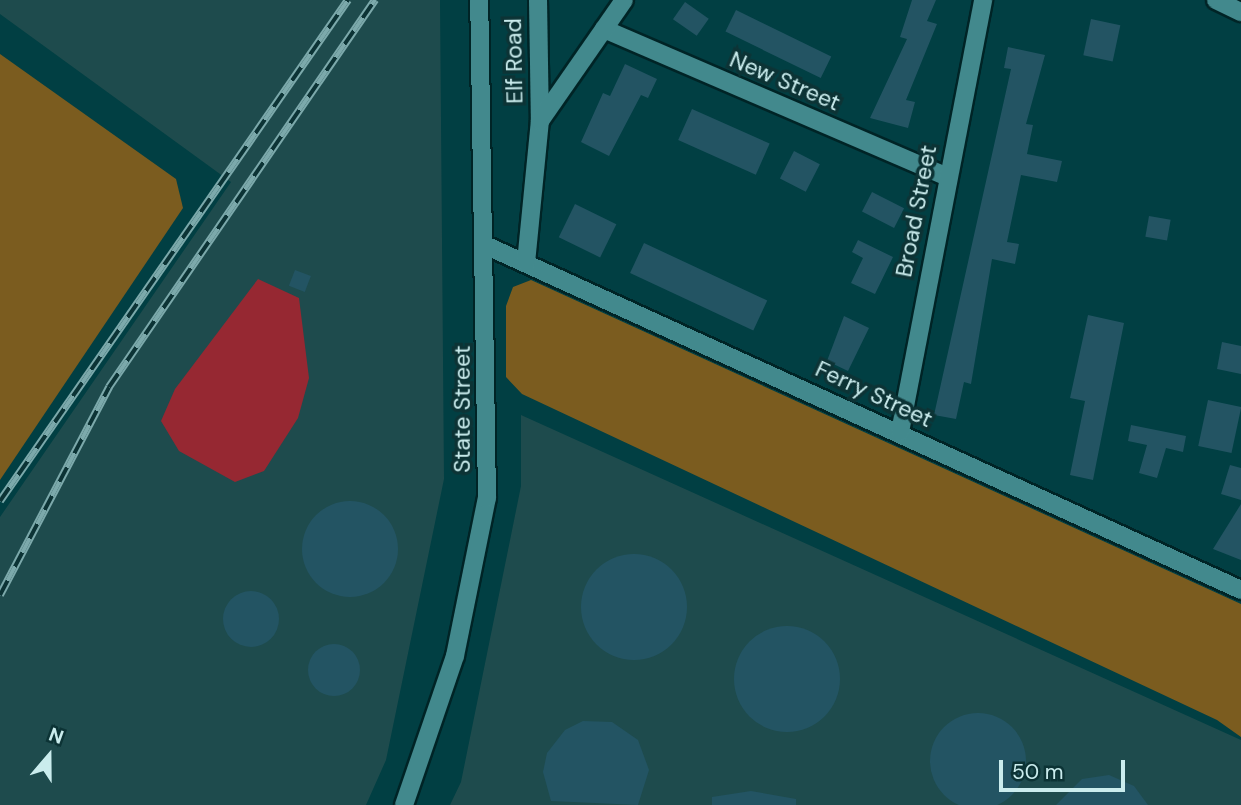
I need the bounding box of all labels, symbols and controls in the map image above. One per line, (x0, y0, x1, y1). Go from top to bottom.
street label: Elf Road (499, 18, 529, 104)
street label: New Street (726, 45, 844, 117)
street label: Broad Street (890, 143, 942, 279)
street label: State Street (448, 345, 476, 473)
street label: Ferry Street (811, 355, 937, 433)
north arrow (14, 721, 84, 791)
text: N (46, 722, 67, 750)
scale bar (1003, 746, 1129, 790)
text: 50 m (1012, 758, 1063, 786)

